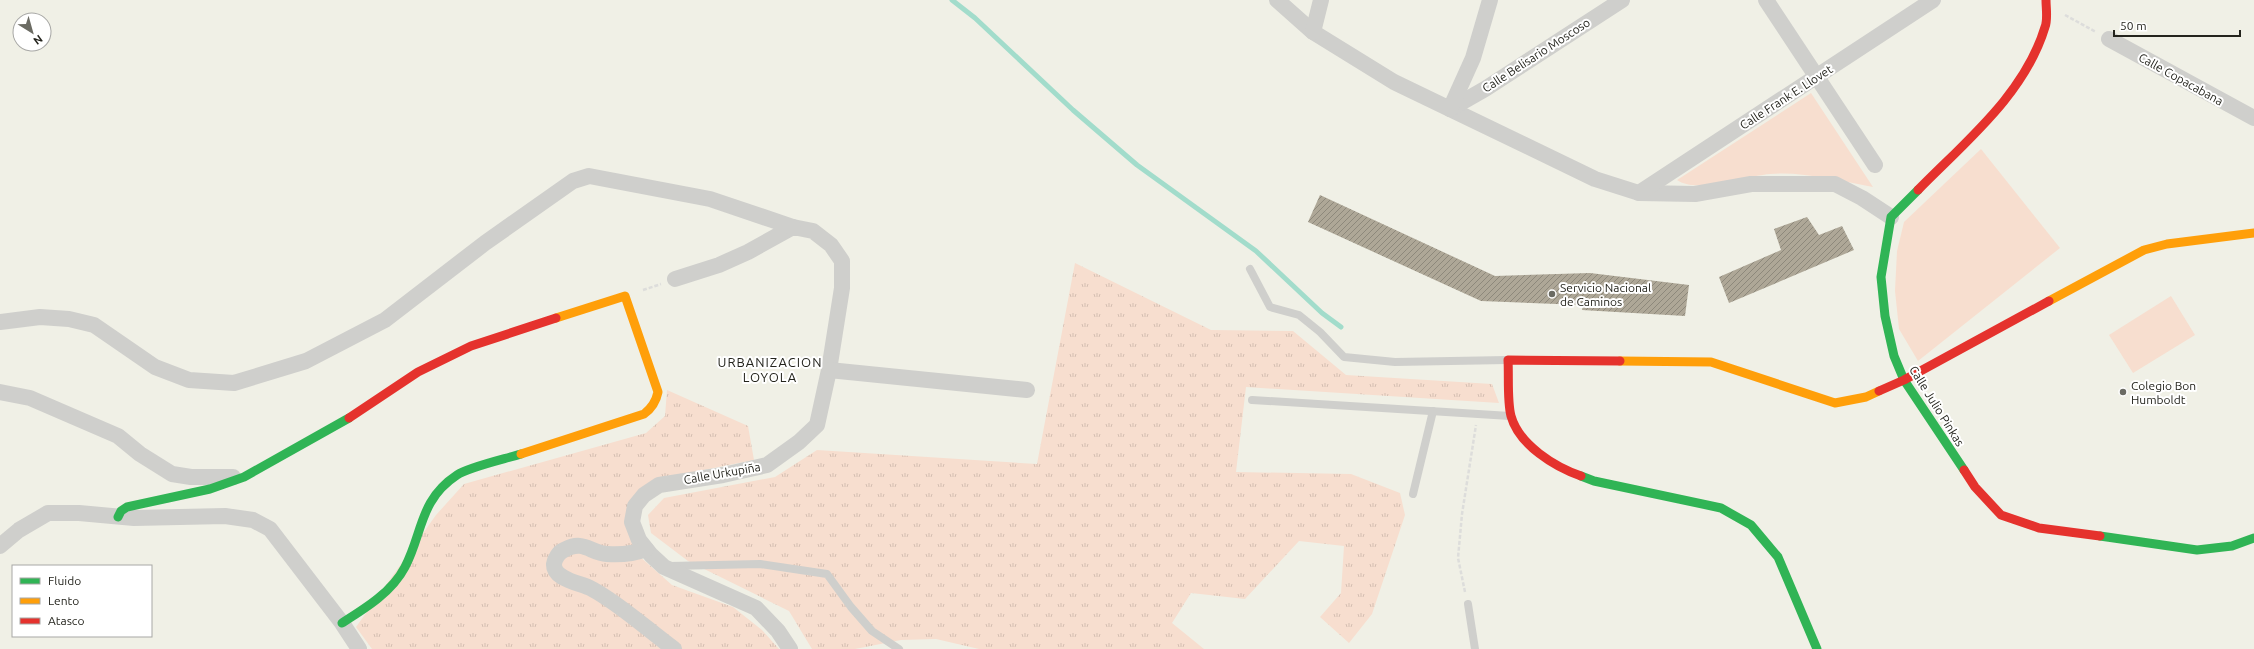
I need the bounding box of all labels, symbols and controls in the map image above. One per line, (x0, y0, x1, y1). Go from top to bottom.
north arrow (12, 12, 52, 52)
scale bar (2114, 12, 2240, 38)
street label: Calle Belisario Moscoso (1480, 15, 1592, 95)
text: 50 m (2120, 19, 2147, 32)
text: N (31, 33, 45, 47)
street label: Calle Copacabana (2136, 50, 2226, 108)
street label: Calle Frank E. Llovet (1737, 62, 1835, 132)
place label: Servicio Nacional de Caminos (1560, 281, 1651, 308)
marker: Servicio Nacional de Caminos (1547, 289, 1557, 299)
district label: URBANIZACION LOYOLA (718, 355, 822, 384)
street label: Calle Julio Pinkas (1907, 363, 1967, 449)
place label: Colegio Bon Humboldt (2131, 379, 2196, 406)
marker: Colegio Bon Humboldt (2118, 387, 2128, 397)
street label: Calle Urkupiña (683, 460, 761, 486)
legend (12, 565, 152, 637)
text: Fluido (48, 574, 81, 587)
text: Lento (48, 594, 79, 607)
text: Atasco (48, 614, 84, 627)

